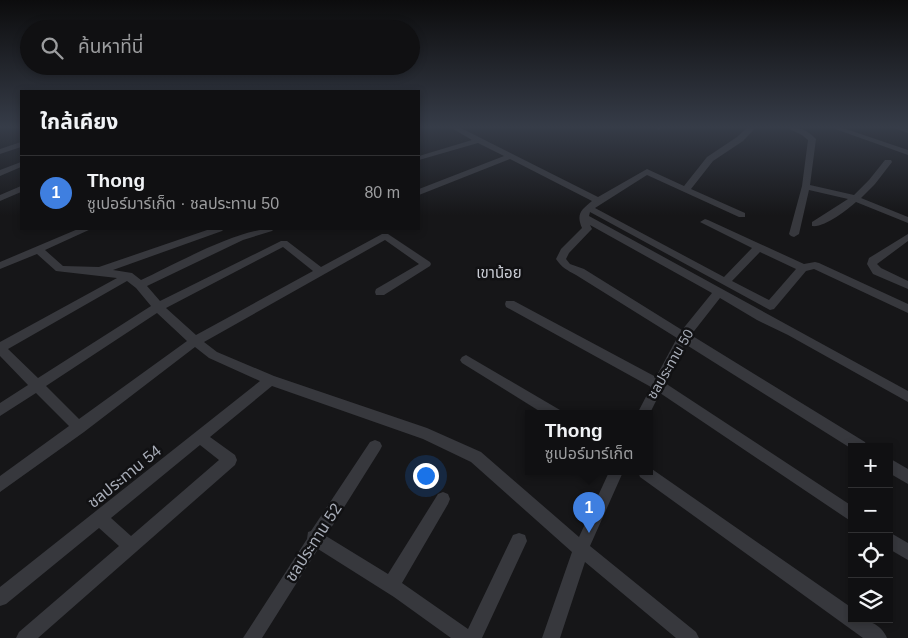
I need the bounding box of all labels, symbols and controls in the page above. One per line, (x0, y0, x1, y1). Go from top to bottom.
search box (20, 20, 420, 75)
icon: search (38, 34, 66, 62)
text: ค้นหาที่นี่ (78, 36, 143, 57)
text: ใกล้เคียง (40, 110, 118, 133)
text: Thong (87, 170, 145, 191)
text: 1 (52, 184, 60, 201)
text: 80 m (364, 184, 400, 201)
text: ซูเปอร์มาร์เก็ต · ชลประทาน 50 (87, 195, 279, 212)
district label: เขาน้อย (476, 264, 522, 281)
street label: ชลประทาน 50 (644, 326, 697, 402)
popup (525, 410, 653, 475)
text: Thong (545, 420, 603, 441)
street label: ชลประทาน 54 (84, 442, 164, 511)
map controls (848, 443, 893, 623)
button: + (848, 443, 893, 488)
text: ซูเปอร์มาร์เก็ต (545, 445, 633, 462)
your location (413, 463, 439, 489)
button: − (848, 488, 893, 533)
pin: 1 (573, 492, 605, 533)
street label: ชลประทาน 52 (282, 500, 345, 584)
button: locate (848, 533, 893, 578)
button: layers (848, 578, 893, 623)

